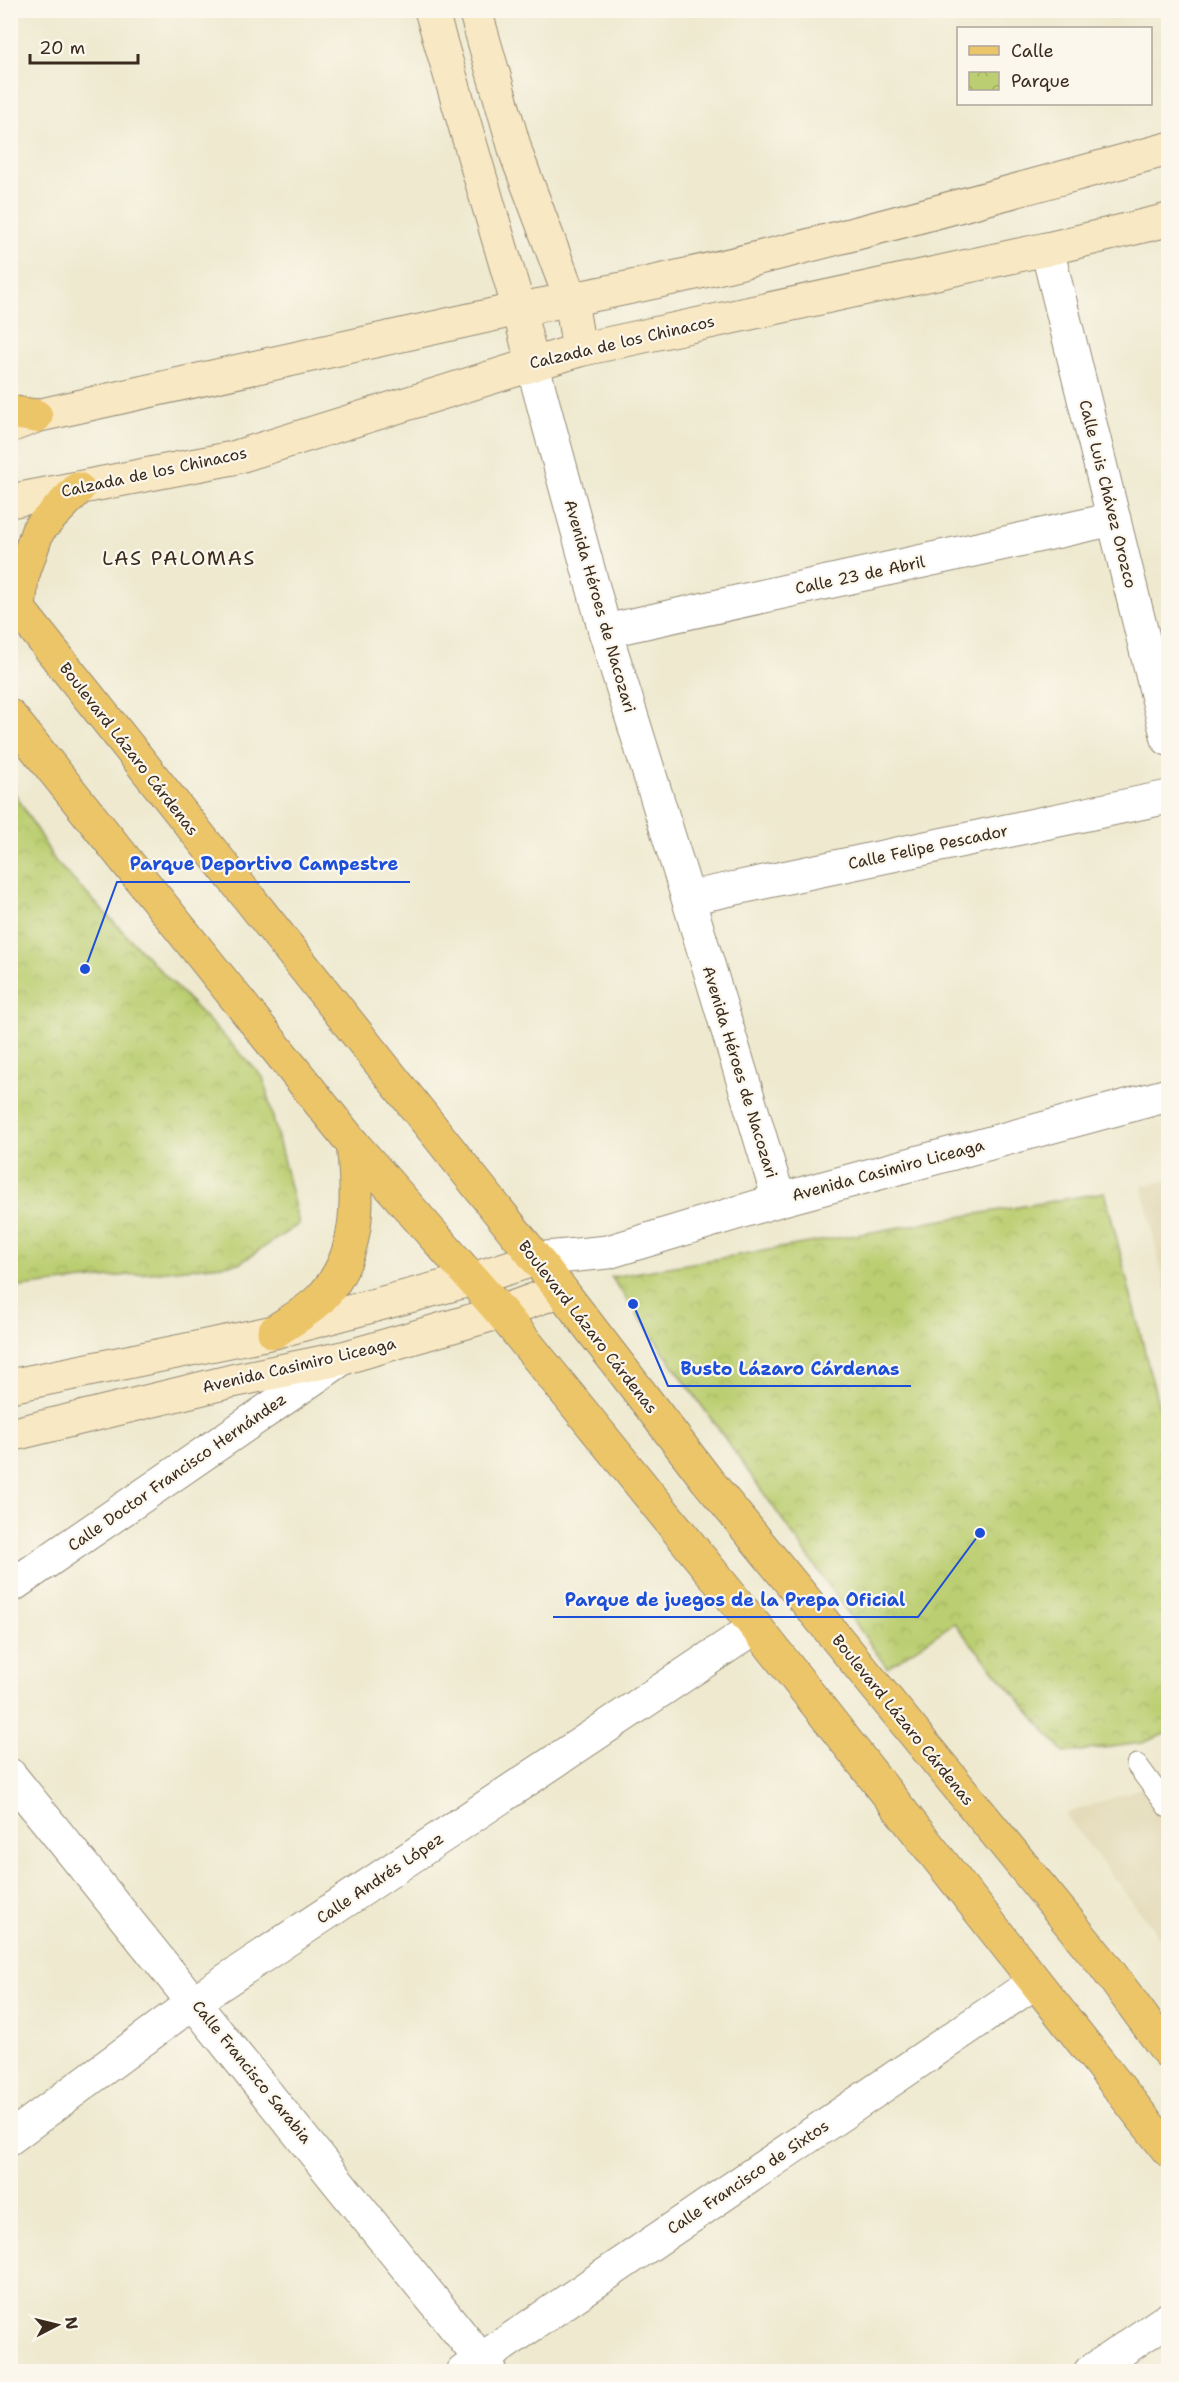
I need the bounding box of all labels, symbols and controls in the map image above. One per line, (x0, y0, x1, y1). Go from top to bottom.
scale bar (30, 27, 138, 65)
legend (957, 27, 1152, 105)
text: 20 m (39, 36, 85, 60)
text: Calle (1011, 39, 1054, 63)
text: Parque (1011, 69, 1070, 93)
street label: Calzada de los Chinacos (527, 310, 717, 374)
street label: Calle Luis Chávez Orozco (1074, 398, 1142, 590)
street label: Calzada de los Chinacos (59, 442, 249, 502)
street label: Avenida Héroes de Nacozari (559, 497, 641, 715)
district label: LAS PALOMAS (102, 545, 256, 571)
street label: Calle 23 de Abril (793, 551, 927, 599)
street label: Boulevard Lázaro Cárdenas (55, 658, 203, 840)
street label: Calle Felipe Pescador (846, 820, 1010, 874)
callout: Parque Deportivo Campestre (117, 846, 410, 882)
text: Parque Deportivo Campestre (130, 852, 398, 876)
street label: Avenida Héroes de Nacozari (698, 963, 782, 1181)
street label: Avenida Casimiro Liceaga (790, 1134, 986, 1206)
street label: Boulevard Lázaro Cárdenas (514, 1236, 662, 1418)
street label: Avenida Casimiro Liceaga (200, 1332, 398, 1398)
callout: Busto Lázaro Cárdenas (668, 1350, 911, 1386)
text: Busto Lázaro Cárdenas (680, 1357, 900, 1381)
street label: Calle Doctor Francisco Hernández (64, 1388, 290, 1556)
callout: Parque de juegos de la Prepa Oficial (553, 1581, 918, 1617)
text: Parque de juegos de la Prepa Oficial (565, 1588, 905, 1612)
street label: Boulevard Lázaro Cárdenas (827, 1630, 979, 1810)
street label: Calle Andrés López (312, 1828, 448, 1928)
street label: Calle Francisco Sarabia (188, 1996, 316, 2148)
street label: Calle Francisco de Sixtos (663, 2115, 833, 2239)
north arrow (27, 2295, 87, 2355)
text: N (60, 2316, 83, 2331)

